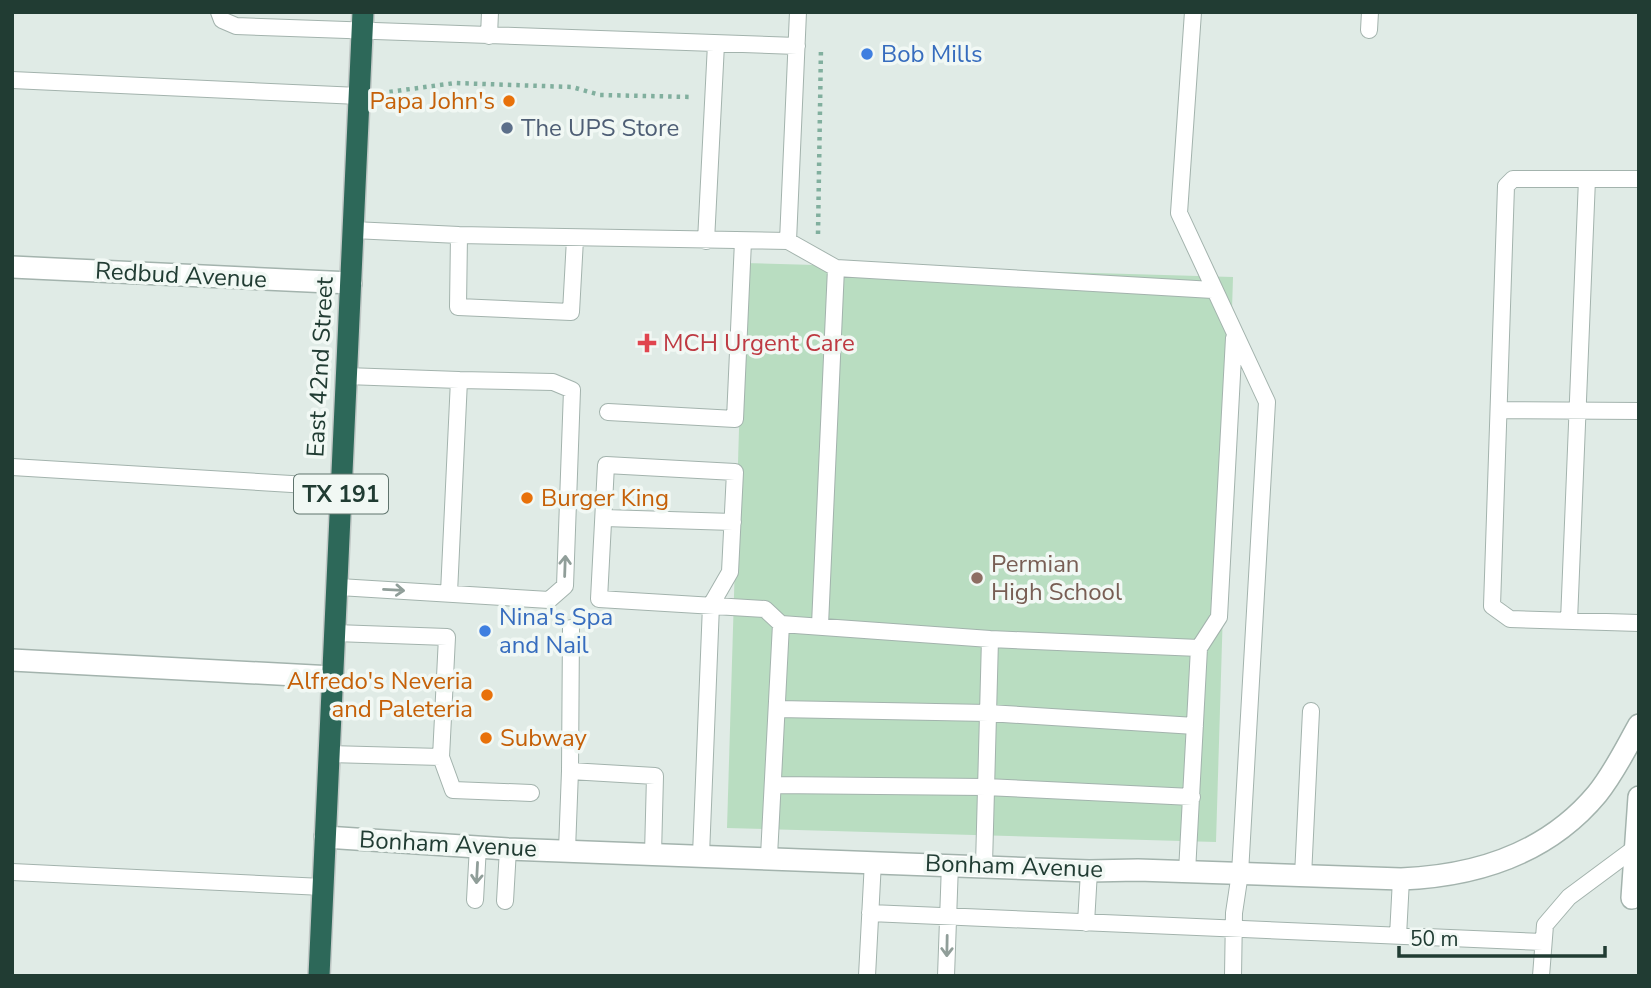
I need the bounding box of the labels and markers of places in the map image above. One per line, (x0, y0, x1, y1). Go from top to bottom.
place label: Bob Mills (881, 38, 982, 70)
marker: Bob Mills (859, 46, 875, 62)
place label: Papa John's (370, 85, 495, 117)
marker: Papa John's (501, 93, 517, 109)
place label: The UPS Store (521, 112, 679, 144)
marker: The UPS Store (499, 120, 515, 136)
place label: MCH Urgent Care (663, 327, 855, 359)
marker: MCH Urgent Care (637, 333, 657, 353)
place label: Burger King (541, 482, 669, 514)
marker: Burger King (519, 490, 535, 506)
place label: Permian High School (991, 548, 1122, 608)
marker: Permian High School (969, 570, 985, 586)
place label: Nina's Spa and Nail (499, 601, 613, 661)
marker: Nina's Spa and Nail (477, 623, 493, 639)
place label: Alfredo's Neveria and Paleteria (287, 665, 473, 725)
marker: Alfredo's Neveria and Paleteria (479, 687, 495, 703)
place label: Subway (500, 722, 588, 754)
marker: Subway (478, 730, 494, 746)

